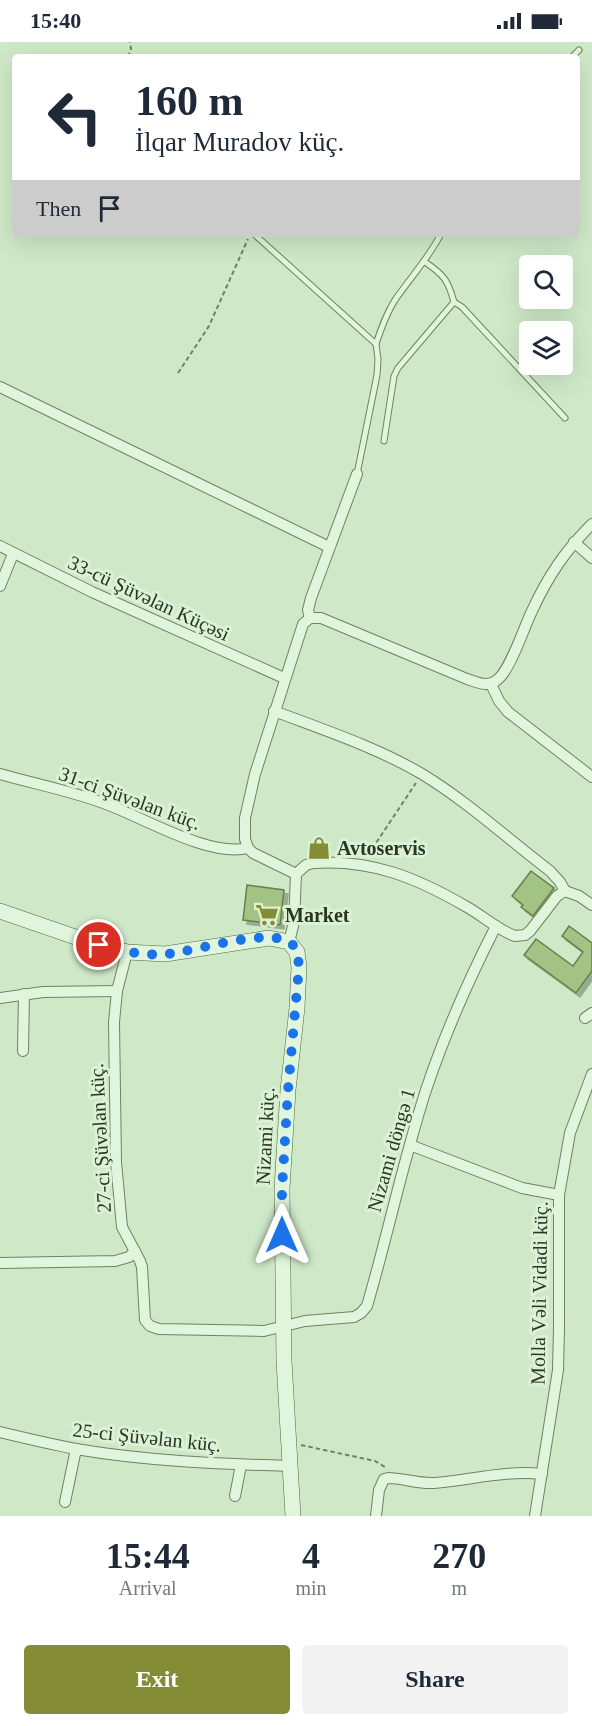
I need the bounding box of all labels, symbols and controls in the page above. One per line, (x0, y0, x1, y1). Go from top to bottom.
text: 15:40 (30, 8, 81, 33)
icon: left (36, 78, 114, 156)
text: 160 m (135, 78, 244, 124)
text: İlqar Muradov küç. (135, 127, 344, 157)
icon: arrive (93, 192, 126, 225)
text: Then (36, 196, 81, 221)
map controls (519, 255, 573, 375)
button: search (519, 255, 573, 309)
button: layers (519, 321, 573, 375)
street label: 33-cü Şüvəlan Küçəsi (64, 551, 234, 646)
street label: 31-ci Şüvəlan küç. (56, 762, 204, 835)
shop icon: Avtoservis (306, 835, 332, 861)
place label: Avtoservis (337, 837, 426, 859)
supermarket icon: Market (254, 902, 280, 928)
place label: Market (285, 904, 350, 926)
pin (73, 919, 124, 970)
icon: arrive (82, 928, 115, 961)
street label: 27-ci Şüvəlan küç. (85, 1063, 116, 1213)
street label: Nizami döngə 1 (363, 1086, 420, 1215)
street label: Nizami küç. (251, 1087, 280, 1185)
street label: Molla Vəli Vidadi küç. (526, 1201, 553, 1385)
position arrow (250, 1203, 314, 1267)
street label: 25-ci Şüvəlan küç. (71, 1418, 222, 1457)
text: 15:44 (106, 1536, 190, 1576)
text: 4 (302, 1536, 320, 1576)
text: 270 (432, 1536, 486, 1576)
text: Arrival (119, 1577, 177, 1599)
text: min (295, 1577, 327, 1599)
text: m (452, 1577, 467, 1599)
button: Exit (24, 1645, 290, 1714)
button: Share (302, 1645, 568, 1714)

